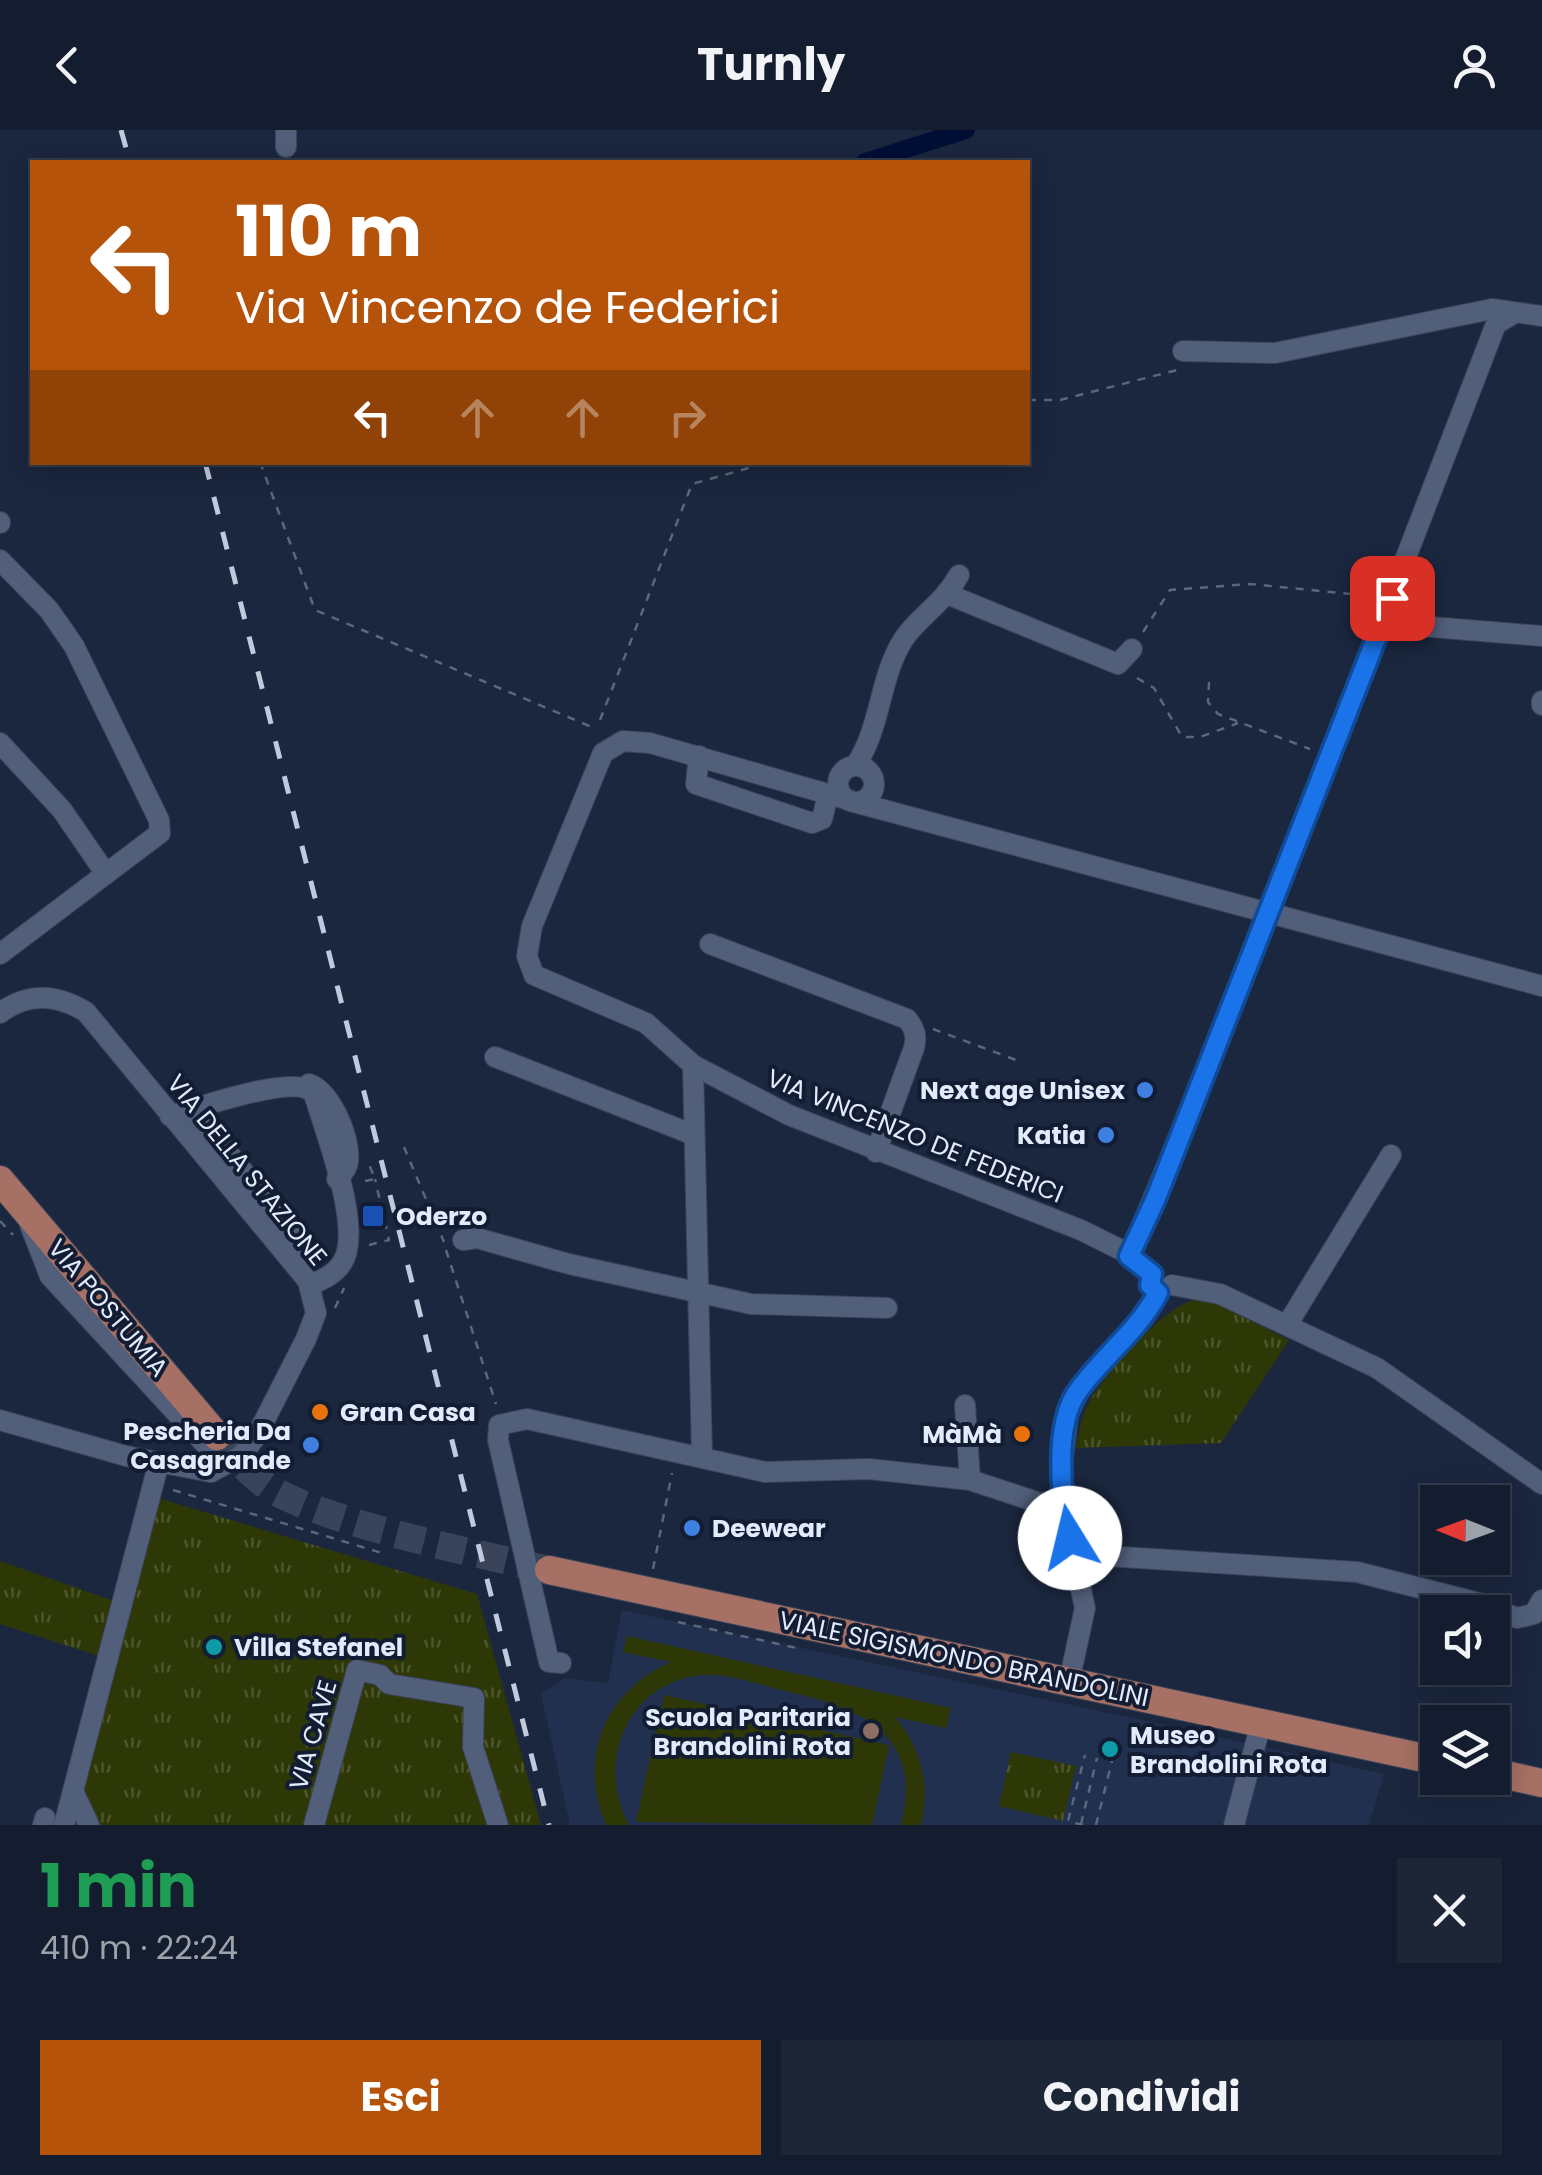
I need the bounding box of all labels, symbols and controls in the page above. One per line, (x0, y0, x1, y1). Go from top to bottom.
text: Turnly (697, 33, 845, 96)
icon: back (40, 38, 95, 93)
icon: person (1447, 38, 1502, 93)
text: 110 m (235, 182, 422, 281)
icon: left (70, 200, 200, 330)
text: Via Vincenzo de Federici (235, 276, 780, 339)
icon: left (345, 390, 400, 445)
icon: ahead (450, 390, 505, 445)
icon: ahead (555, 390, 610, 445)
icon: right (660, 390, 715, 445)
pin (1350, 556, 1435, 641)
icon: arrive (1365, 571, 1420, 626)
street label: VIA VINCENZO DE FEDERICI (762, 1060, 1068, 1212)
street label: VIA DELLA STAZIONE (159, 1067, 335, 1273)
place label: Next age Unisex (920, 1073, 1125, 1108)
marker: Next age Unisex (1134, 1079, 1156, 1101)
place label: Katia (1017, 1118, 1086, 1153)
marker: Katia (1095, 1124, 1117, 1146)
place label: Oderzo (396, 1199, 487, 1234)
marker: Oderzo (360, 1203, 386, 1229)
street label: VIA POSTUMIA (40, 1232, 176, 1385)
place label: Gran Casa (340, 1395, 476, 1430)
marker: Gran Casa (309, 1401, 331, 1423)
place label: Pescheria Da Casagrande (123, 1414, 291, 1478)
place label: MàMà (922, 1417, 1002, 1452)
marker: MàMà (1011, 1423, 1033, 1445)
marker: Pescheria Da Casagrande (300, 1434, 322, 1456)
north arrow (1420, 1485, 1510, 1575)
map controls (1420, 1485, 1510, 1795)
position arrow (1018, 1486, 1122, 1590)
place label: Deewear (712, 1511, 826, 1546)
marker: Deewear (681, 1517, 703, 1539)
button: sound (1420, 1595, 1510, 1685)
street label: VIALE SIGISMONDO BRANDOLINI (776, 1603, 1152, 1715)
place label: Villa Stefanel (234, 1630, 403, 1665)
marker: Villa Stefanel (203, 1636, 225, 1658)
street label: VIA CAVE (281, 1676, 345, 1794)
place label: Scuola Paritaria Brandolini Rota (645, 1700, 851, 1764)
button: layers (1420, 1705, 1510, 1795)
place label: Museo Brandolini Rota (1130, 1718, 1328, 1782)
marker: Scuola Paritaria Brandolini Rota (860, 1720, 882, 1742)
marker: Museo Brandolini Rota (1099, 1738, 1121, 1760)
text: 1 min (40, 1844, 197, 1928)
button: close (1397, 1858, 1502, 1963)
text: 410 m · 22:24 (40, 1925, 238, 1970)
button: Esci (40, 2040, 761, 2155)
button: Condividi (781, 2040, 1502, 2155)

